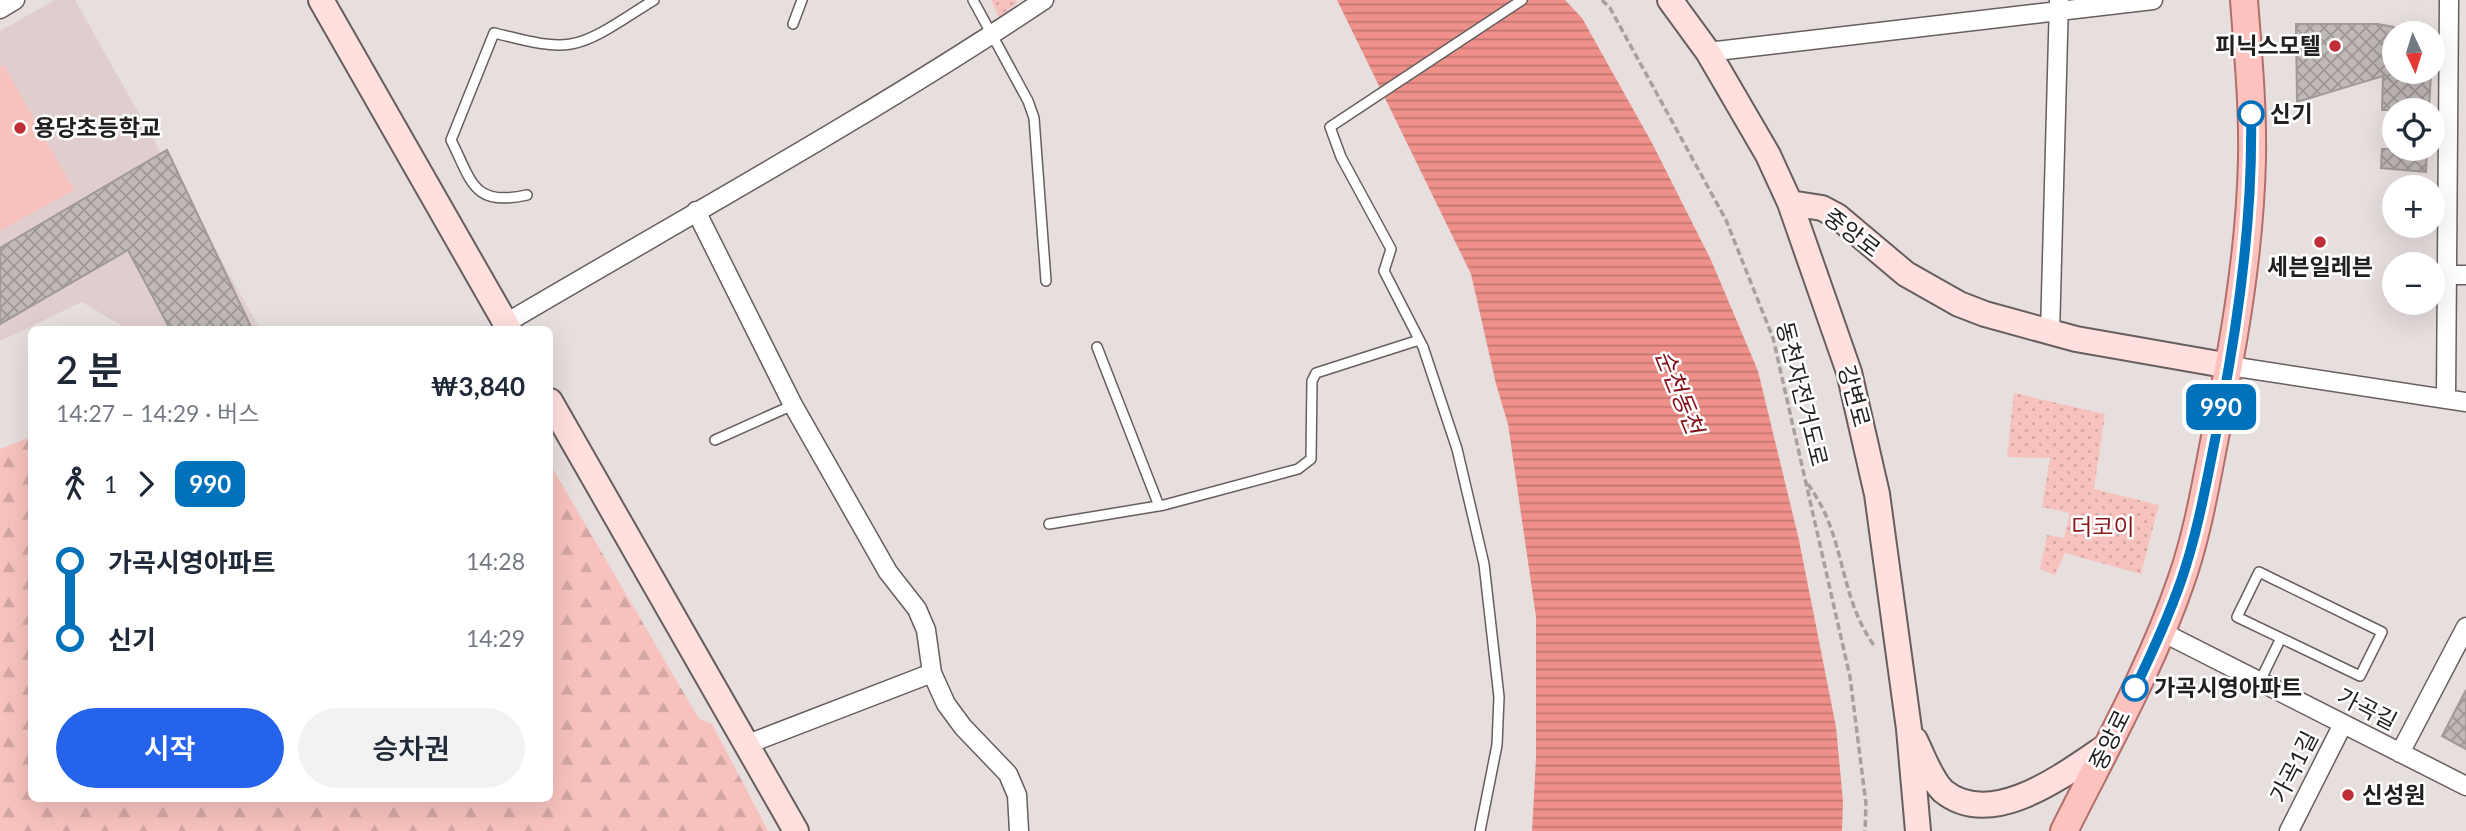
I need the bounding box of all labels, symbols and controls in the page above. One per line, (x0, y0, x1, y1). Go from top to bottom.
north arrow (2382, 21, 2445, 84)
map controls (2382, 21, 2445, 315)
place label: 피닉스모텔 (2215, 31, 2321, 59)
marker: 피닉스모텔 (2327, 38, 2343, 54)
button: locate (2382, 98, 2445, 161)
place label: 신기 (2270, 99, 2312, 127)
marker: 신기 (2238, 101, 2264, 127)
place label: 용당초등학교 (34, 113, 161, 141)
marker: 용당초등학교 (12, 120, 28, 136)
button: + (2382, 175, 2445, 238)
street label: 중앙로 (1819, 202, 1886, 262)
marker: 세븐일레븐 (2312, 234, 2328, 250)
place label: 세븐일레븐 (2267, 252, 2373, 280)
button: − (2382, 252, 2445, 315)
street label: 동천자전거도로 (1771, 319, 1834, 469)
water label: 순천동천 (1650, 345, 1711, 441)
text: 2 분 (56, 346, 122, 392)
street label: 강변로 (1833, 361, 1877, 430)
text: ₩3,840 (431, 370, 525, 402)
line badge: 990 (2181, 384, 2261, 430)
text: 990 (2200, 392, 2242, 421)
text: 14:27 – 14:29 · 버스 (56, 399, 259, 427)
icon: walk (56, 465, 94, 503)
icon: forward (127, 465, 165, 503)
text: 990 (189, 469, 231, 498)
text: 1 (104, 470, 117, 498)
park label: 더코이 (2071, 512, 2135, 540)
text: 가곡시영아파트 (108, 546, 275, 578)
text: 14:28 (466, 547, 525, 575)
text: 신기 (108, 623, 156, 655)
text: 14:29 (466, 624, 525, 652)
place label: 가곡시영아파트 (2154, 673, 2302, 701)
marker: 가곡시영아파트 (2122, 675, 2148, 701)
street label: 가곡길 (2333, 681, 2402, 735)
street label: 중앙로 (2083, 705, 2136, 774)
button: 시작 (56, 708, 284, 788)
button: 승차권 (298, 708, 525, 788)
street label: 가곡1길 (2263, 726, 2323, 807)
place label: 신성원 (2362, 780, 2425, 808)
marker: 신성원 (2340, 787, 2356, 803)

